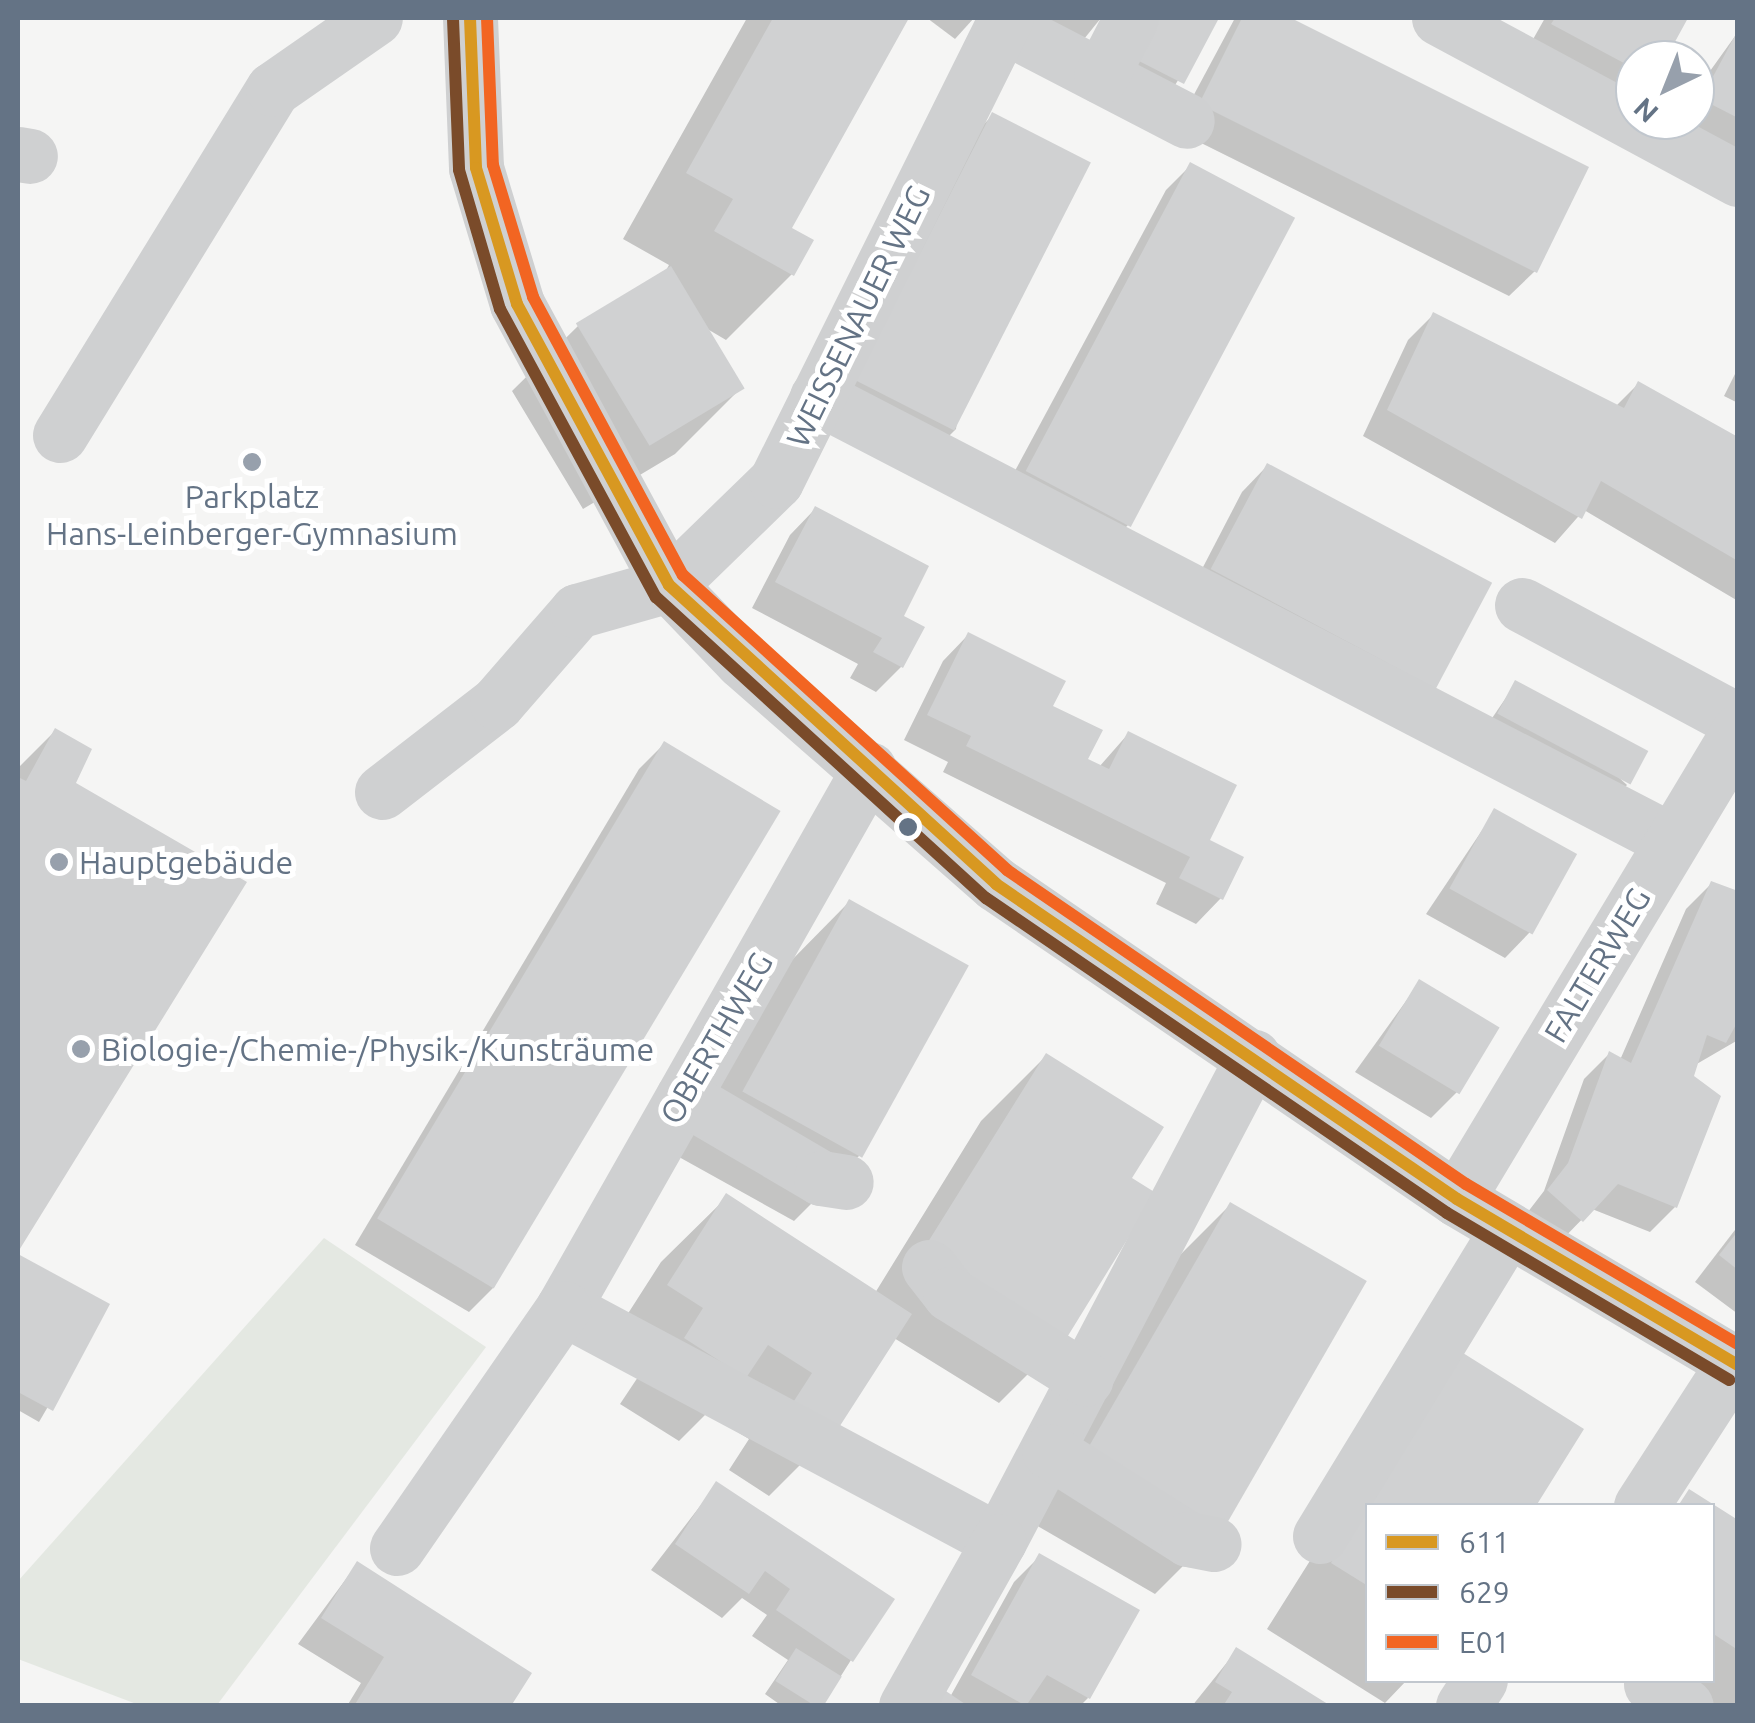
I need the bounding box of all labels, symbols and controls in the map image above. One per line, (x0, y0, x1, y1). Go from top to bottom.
north arrow (1615, 40, 1715, 140)
text: N (1627, 92, 1664, 129)
street label: WEISSENAUER WEG (778, 179, 938, 453)
marker: Parkplatz Hans-Leinberger-Gymnasium (241, 451, 263, 473)
place label: Parkplatz Hans-Leinberger-Gymnasium (46, 478, 458, 553)
unlabelled marker (898, 817, 918, 837)
place label: Hauptgebäude (79, 843, 293, 881)
marker: Hauptgebäude (48, 851, 70, 873)
street label: FALTERWEG (1536, 881, 1658, 1049)
street label: OBERTHWEG (652, 946, 780, 1130)
place label: Biologie-/Chemie-/Physik-/Kunsträume (101, 1030, 654, 1068)
marker: Biologie-/Chemie-/Physik-/Kunsträume (70, 1038, 92, 1060)
legend (1365, 1503, 1715, 1683)
text: 611 (1459, 1525, 1510, 1559)
text: 629 (1459, 1575, 1510, 1609)
text: E01 (1459, 1625, 1510, 1659)

